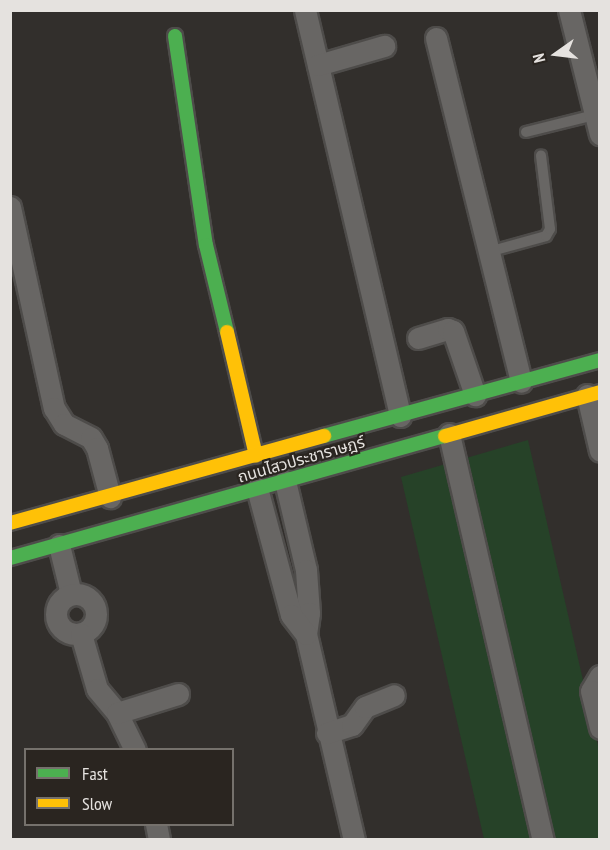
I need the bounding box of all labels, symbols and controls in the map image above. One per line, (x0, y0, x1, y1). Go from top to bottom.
north arrow (526, 24, 586, 84)
text: N (528, 52, 549, 65)
street label: ถนนไสวประชาราษฎร์ (235, 432, 367, 486)
legend (24, 748, 234, 826)
text: Fast (82, 762, 108, 785)
text: Slow (82, 792, 112, 815)

